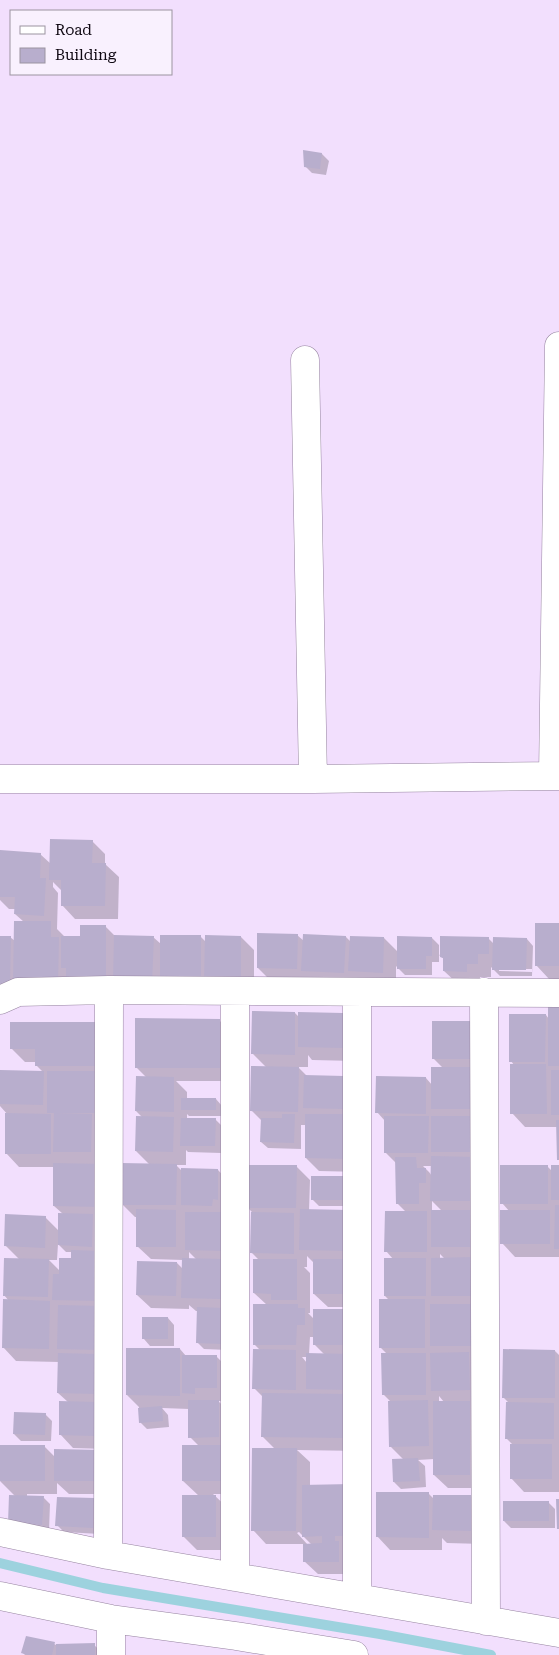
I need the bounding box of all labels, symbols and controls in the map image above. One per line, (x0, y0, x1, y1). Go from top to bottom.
legend (10, 10, 172, 75)
text: Road (55, 21, 92, 39)
text: Building (55, 46, 117, 64)

